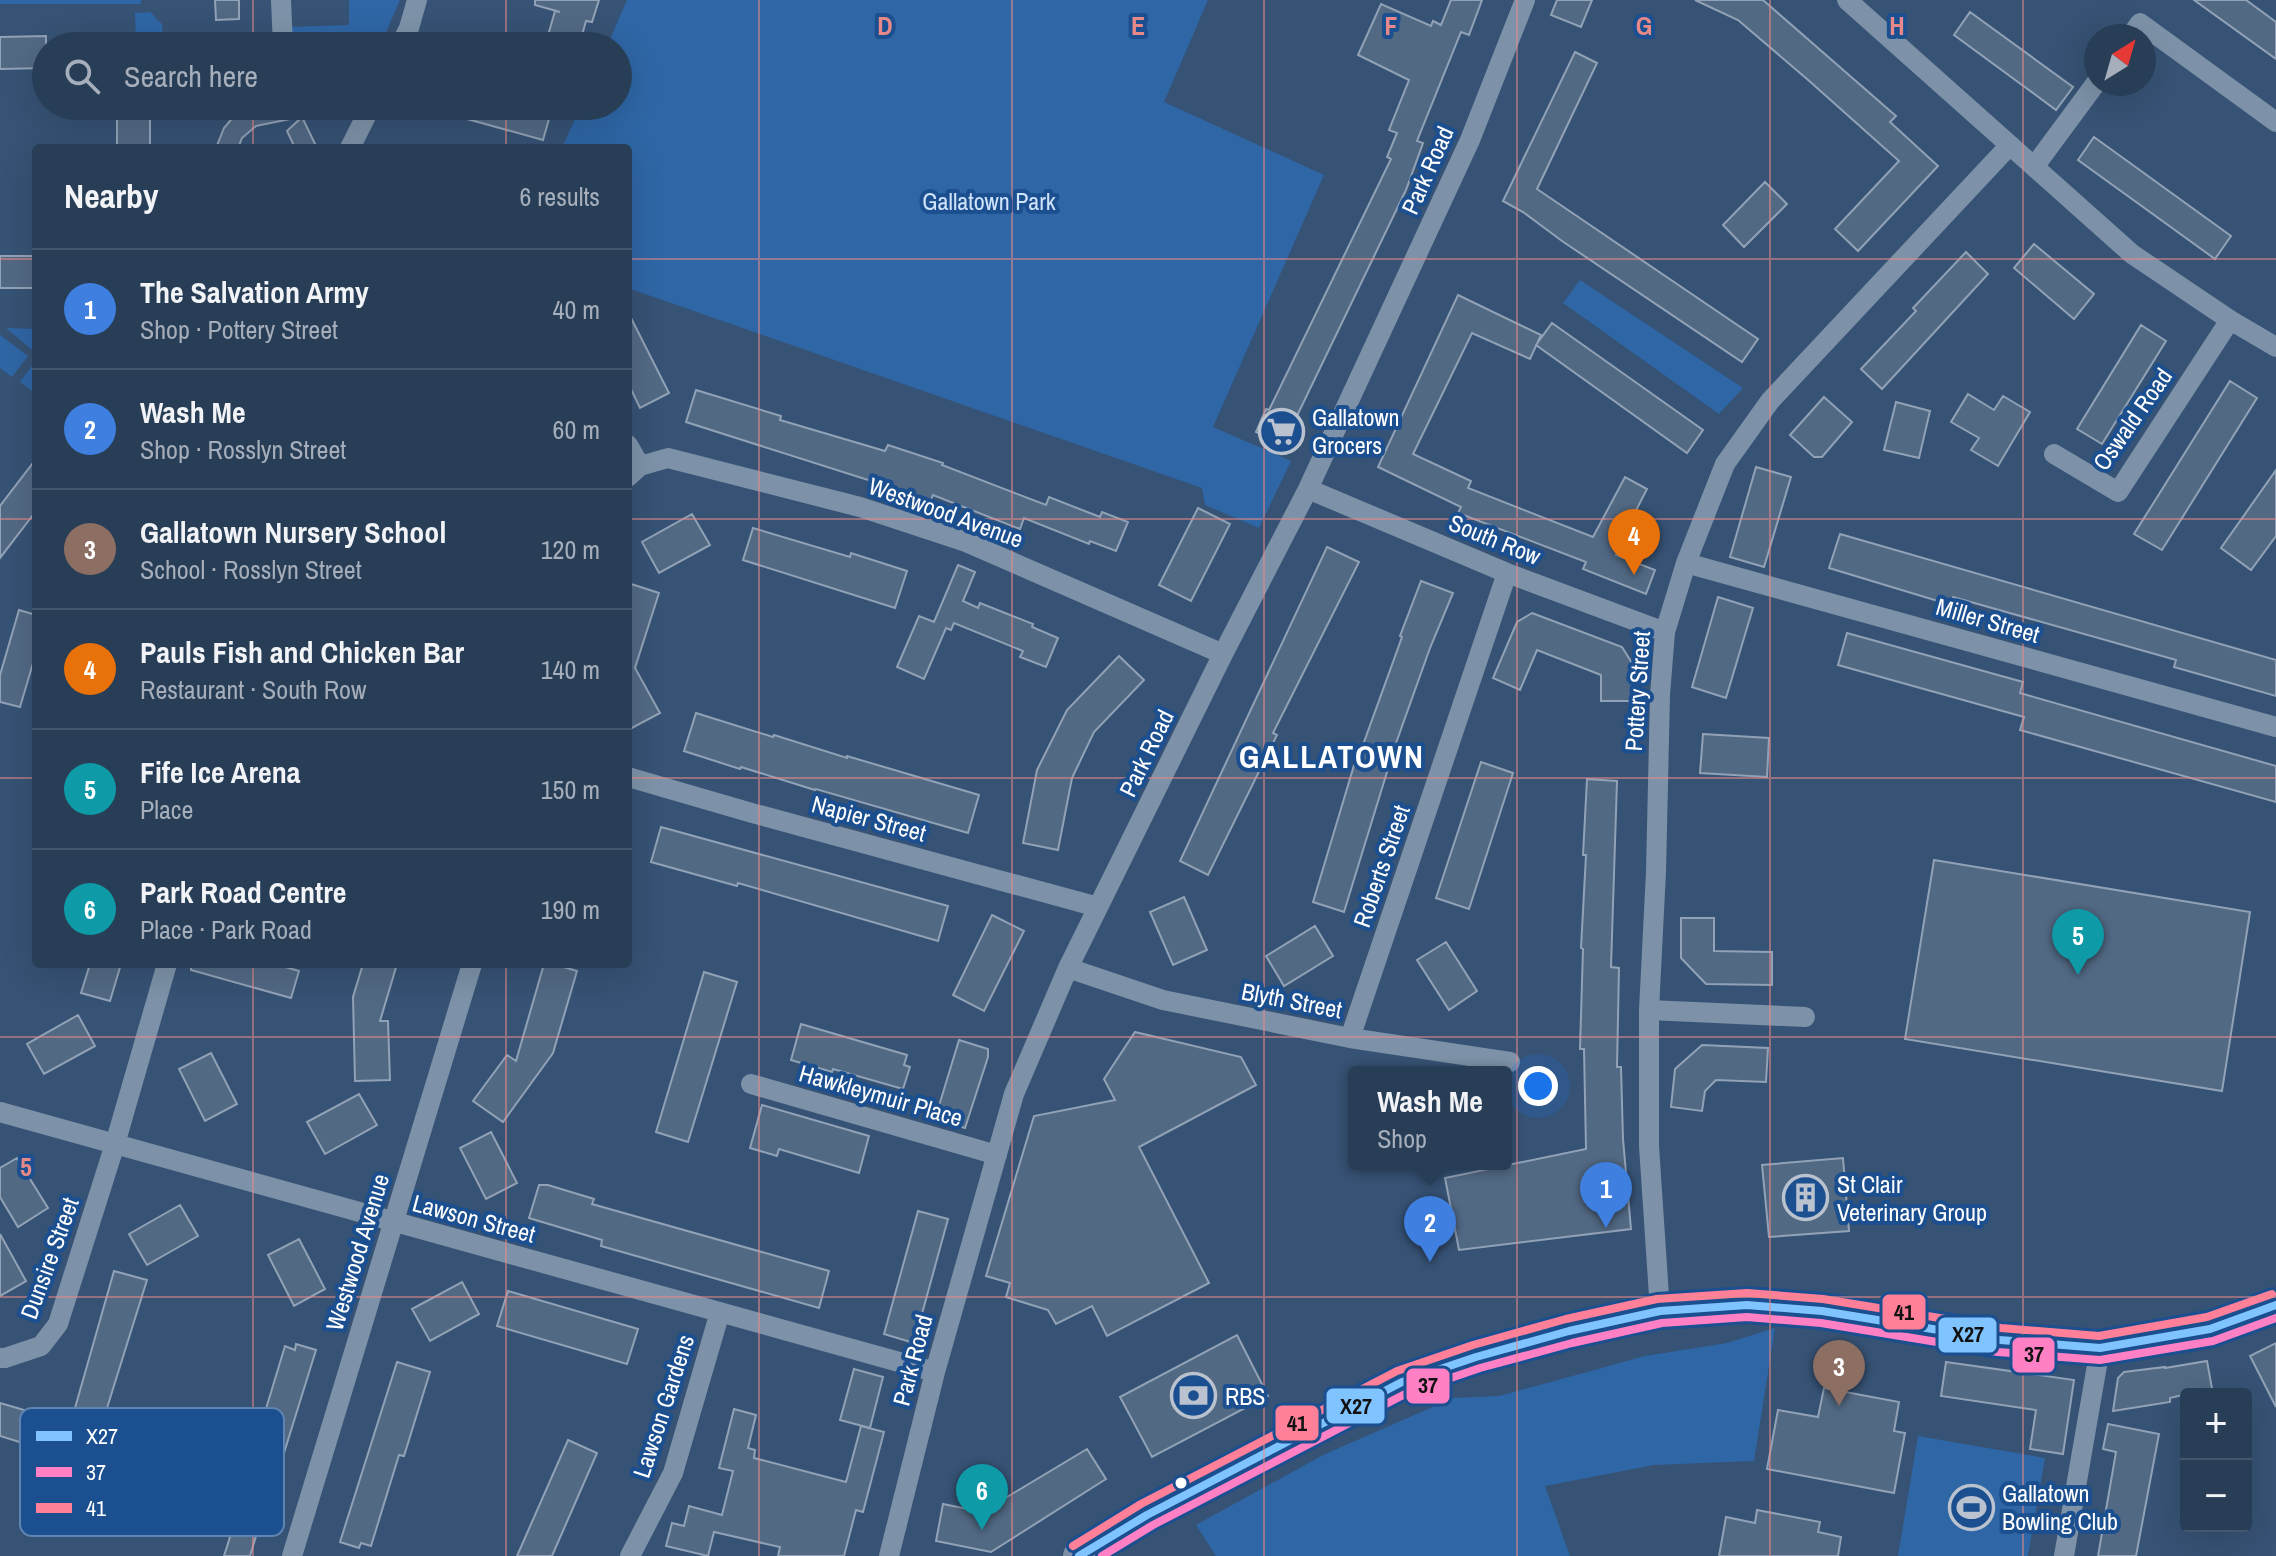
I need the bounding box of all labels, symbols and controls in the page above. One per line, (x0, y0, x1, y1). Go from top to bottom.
text: D (877, 8, 893, 43)
text: E (1131, 8, 1145, 43)
text: F (1384, 8, 1398, 43)
text: G (1636, 8, 1652, 43)
text: H (1889, 8, 1905, 43)
north arrow (2084, 24, 2156, 96)
search box (32, 32, 632, 120)
icon: search (60, 54, 104, 98)
text: Search here (124, 56, 258, 96)
street label: Park Road (1393, 121, 1461, 219)
text: Nearby (64, 173, 159, 219)
text: 6 results (519, 179, 600, 214)
park label: Gallatown Park (922, 185, 1056, 217)
text: The Salvation Army (140, 272, 369, 312)
text: 1 (84, 292, 96, 327)
text: 40 m (553, 292, 600, 327)
text: Shop · Pottery Street (140, 312, 338, 347)
street label: Oswald Road (2085, 361, 2179, 477)
text: Wash Me (140, 392, 246, 432)
place label: Gallatown Grocers (1312, 401, 1400, 461)
supermarket icon: Gallatown Grocers (1257, 407, 1305, 455)
text: 2 (84, 412, 96, 447)
text: 60 m (553, 412, 600, 447)
text: Shop · Rosslyn Street (140, 432, 346, 467)
street label: Westwood Avenue (864, 469, 1028, 555)
street label: South Row (1444, 506, 1546, 572)
pin: 4 (1608, 509, 1660, 575)
text: Gallatown Nursery School (140, 512, 446, 552)
text: 3 (84, 532, 96, 567)
text: 120 m (541, 532, 600, 567)
text: School · Rosslyn Street (140, 552, 362, 587)
street label: Miller Street (1933, 590, 2044, 650)
street label: Pottery Street (1617, 629, 1657, 752)
text: Pauls Fish and Chicken Bar (140, 632, 464, 672)
text: 4 (84, 652, 96, 687)
text: 140 m (541, 652, 600, 687)
text: Restaurant · South Row (140, 672, 366, 707)
street label: Park Road (1111, 704, 1181, 802)
district label: GALLATOWN (1239, 735, 1425, 778)
text: Fife Ice Arena (140, 752, 300, 792)
text: 5 (84, 772, 96, 807)
text: 150 m (541, 772, 600, 807)
street label: Napier Street (808, 787, 930, 849)
text: Place (140, 792, 193, 827)
street label: Roberts Street (1345, 800, 1417, 931)
text: Park Road Centre (140, 872, 346, 912)
text: 6 (84, 892, 96, 927)
text: 190 m (541, 892, 600, 927)
pin: 5 (2052, 909, 2104, 975)
text: Place · Park Road (140, 912, 312, 947)
street label: Blyth Street (1239, 975, 1345, 1026)
street label: Hawkleymuir Place (796, 1056, 966, 1134)
popup (1348, 1066, 1512, 1170)
your location (1518, 1066, 1558, 1106)
text: Wash Me (1377, 1081, 1483, 1121)
text: Shop (1377, 1121, 1427, 1156)
text: 5 (20, 1149, 32, 1184)
pin: 1 (1580, 1162, 1632, 1228)
place label: St Clair Veterinary Group (1837, 1168, 1987, 1228)
street label: Westwood Avenue (318, 1170, 396, 1334)
building icon: St Clair Veterinary Group (1782, 1174, 1830, 1222)
street label: Lawson Street (409, 1186, 539, 1250)
street label: Dunsire Street (12, 1192, 86, 1323)
pin: 2 (1404, 1196, 1456, 1262)
line badge: 41 (1881, 1293, 1927, 1331)
text: 41 (1894, 1297, 1915, 1327)
street label: Park Road (885, 1311, 939, 1409)
line badge: X27 (1937, 1316, 1998, 1354)
text: X27 (1952, 1319, 1984, 1349)
street label: Lawson Gardens (625, 1330, 701, 1482)
line badge: 37 (2011, 1336, 2056, 1374)
text: 37 (2024, 1339, 2044, 1369)
pin: 3 (1813, 1340, 1865, 1406)
line badge: 37 (1405, 1367, 1451, 1405)
text: 37 (1418, 1370, 1438, 1400)
bank icon: RBS (1170, 1372, 1218, 1420)
place label: RBS (1225, 1380, 1265, 1412)
line badge: X27 (1325, 1387, 1386, 1425)
map controls (2180, 1388, 2252, 1532)
button: + (2180, 1388, 2252, 1460)
text: X27 (1340, 1391, 1372, 1421)
line badge: 41 (1274, 1404, 1320, 1442)
legend (20, 1408, 284, 1536)
text: 41 (1287, 1408, 1308, 1438)
text: X27 (86, 1421, 118, 1451)
text: 37 (86, 1457, 106, 1487)
button: − (2180, 1460, 2252, 1532)
pin: 6 (956, 1464, 1008, 1530)
unlabelled marker (1173, 1475, 1189, 1491)
place label: Gallatown Bowling Club (2002, 1477, 2118, 1537)
sports icon: Gallatown Bowling Club (1947, 1483, 1995, 1531)
text: 41 (86, 1493, 106, 1523)

